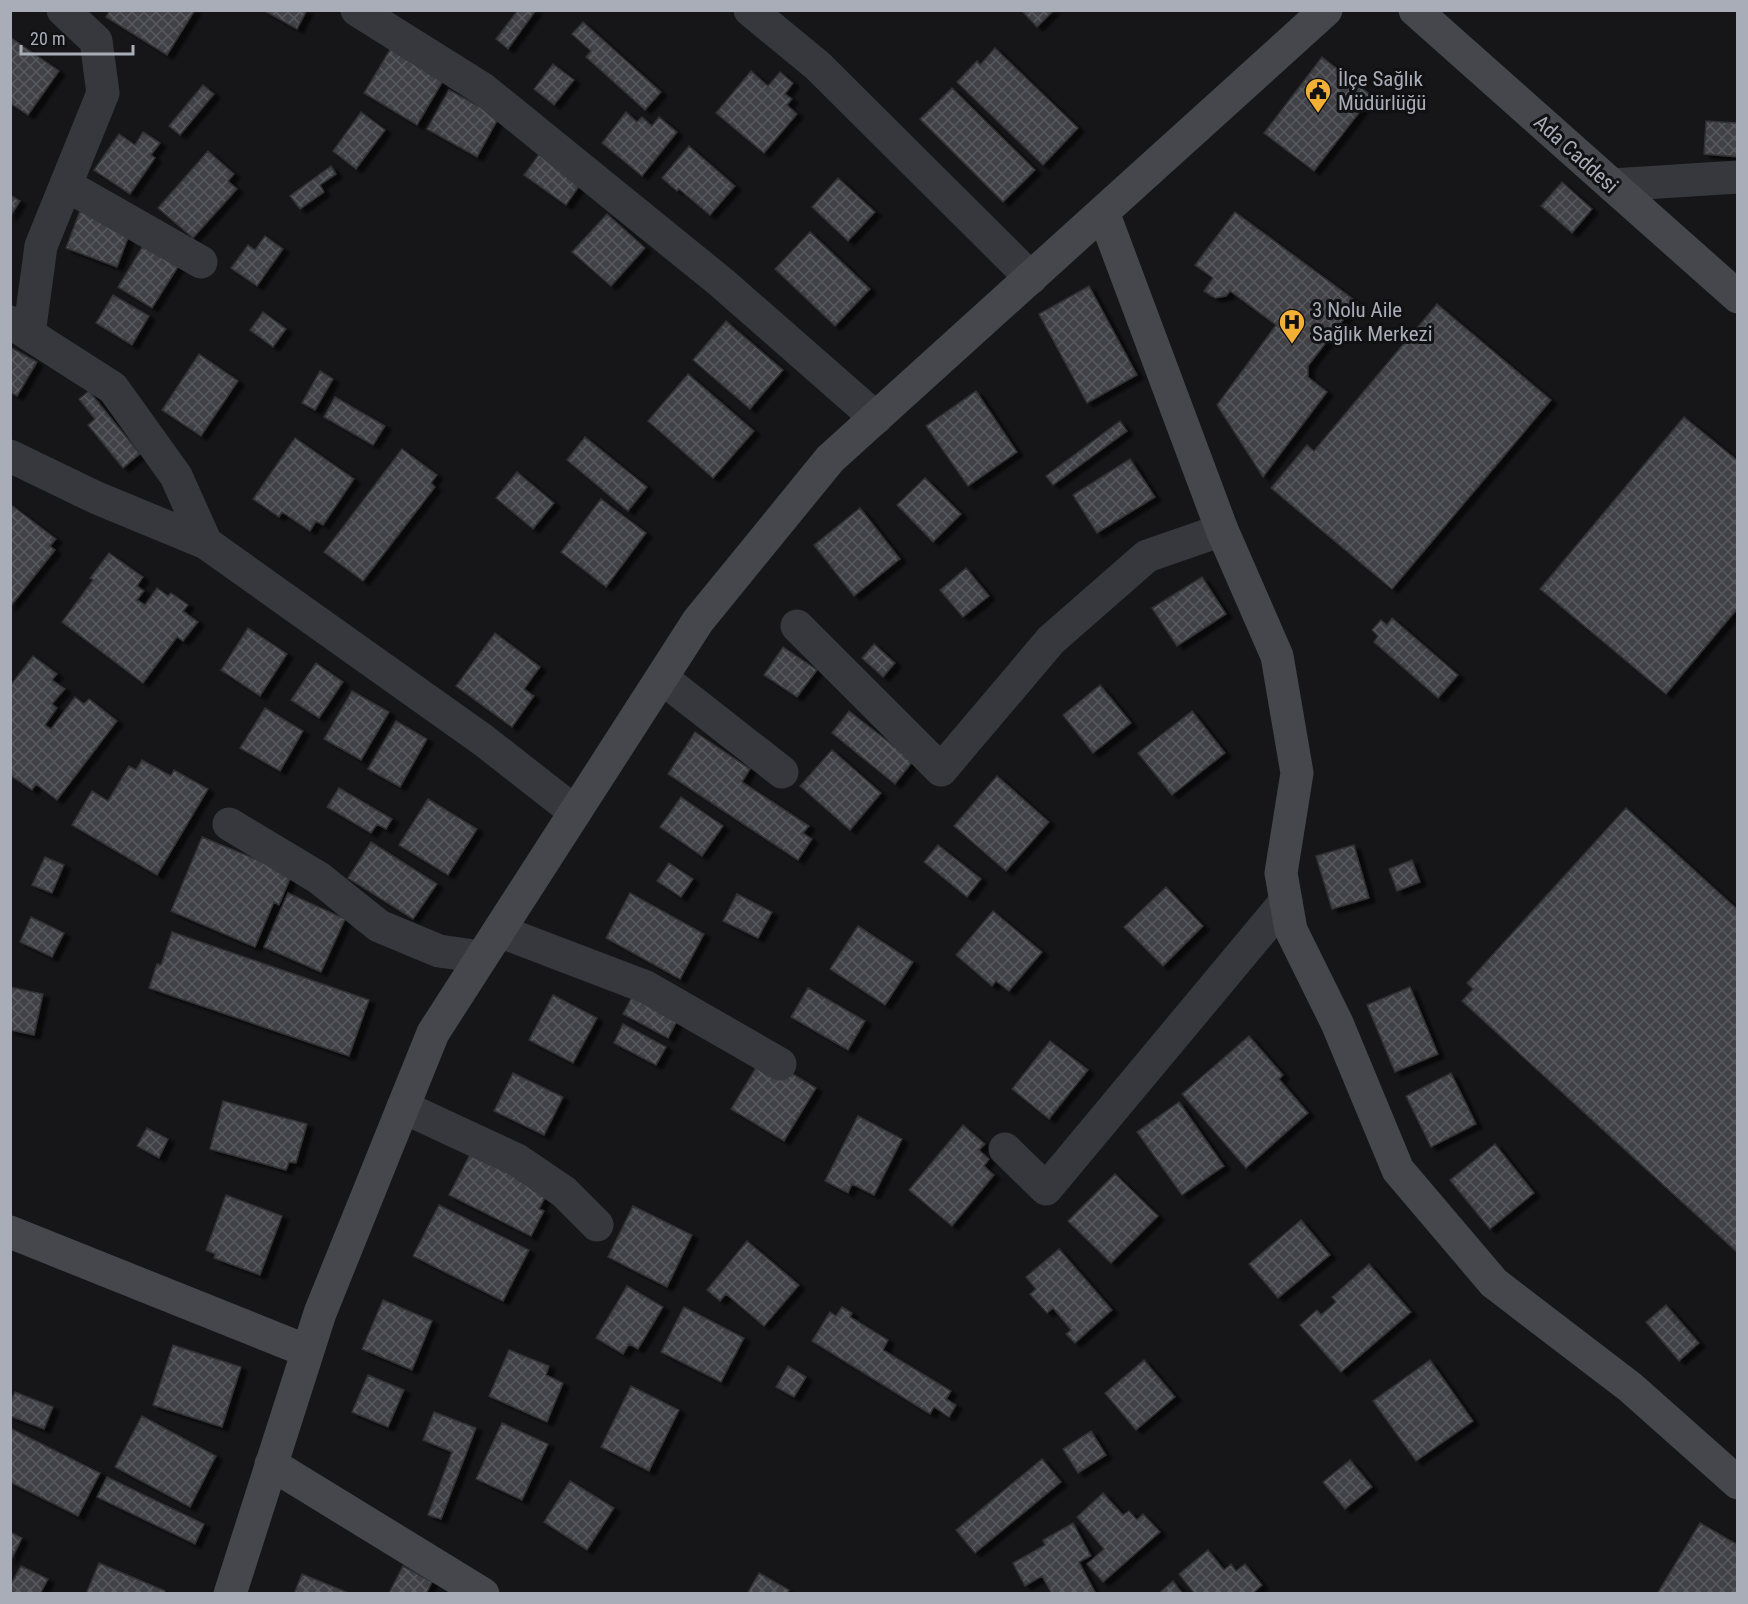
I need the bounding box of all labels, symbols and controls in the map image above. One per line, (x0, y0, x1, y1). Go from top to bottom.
scale bar (21, 18, 134, 56)
text: 20 m (30, 28, 65, 49)
place label: İlçe Sağlık Müdürlüğü (1338, 67, 1426, 115)
public building icon: İlçe Sağlık Müdürlüğü (1303, 76, 1333, 114)
street label: Ada Caddesi (1529, 110, 1623, 198)
place label: 3 Nolu Aile Sağlık Merkezi (1312, 298, 1433, 346)
hospital icon: 3 Nolu Aile Sağlık Merkezi (1277, 307, 1307, 345)

